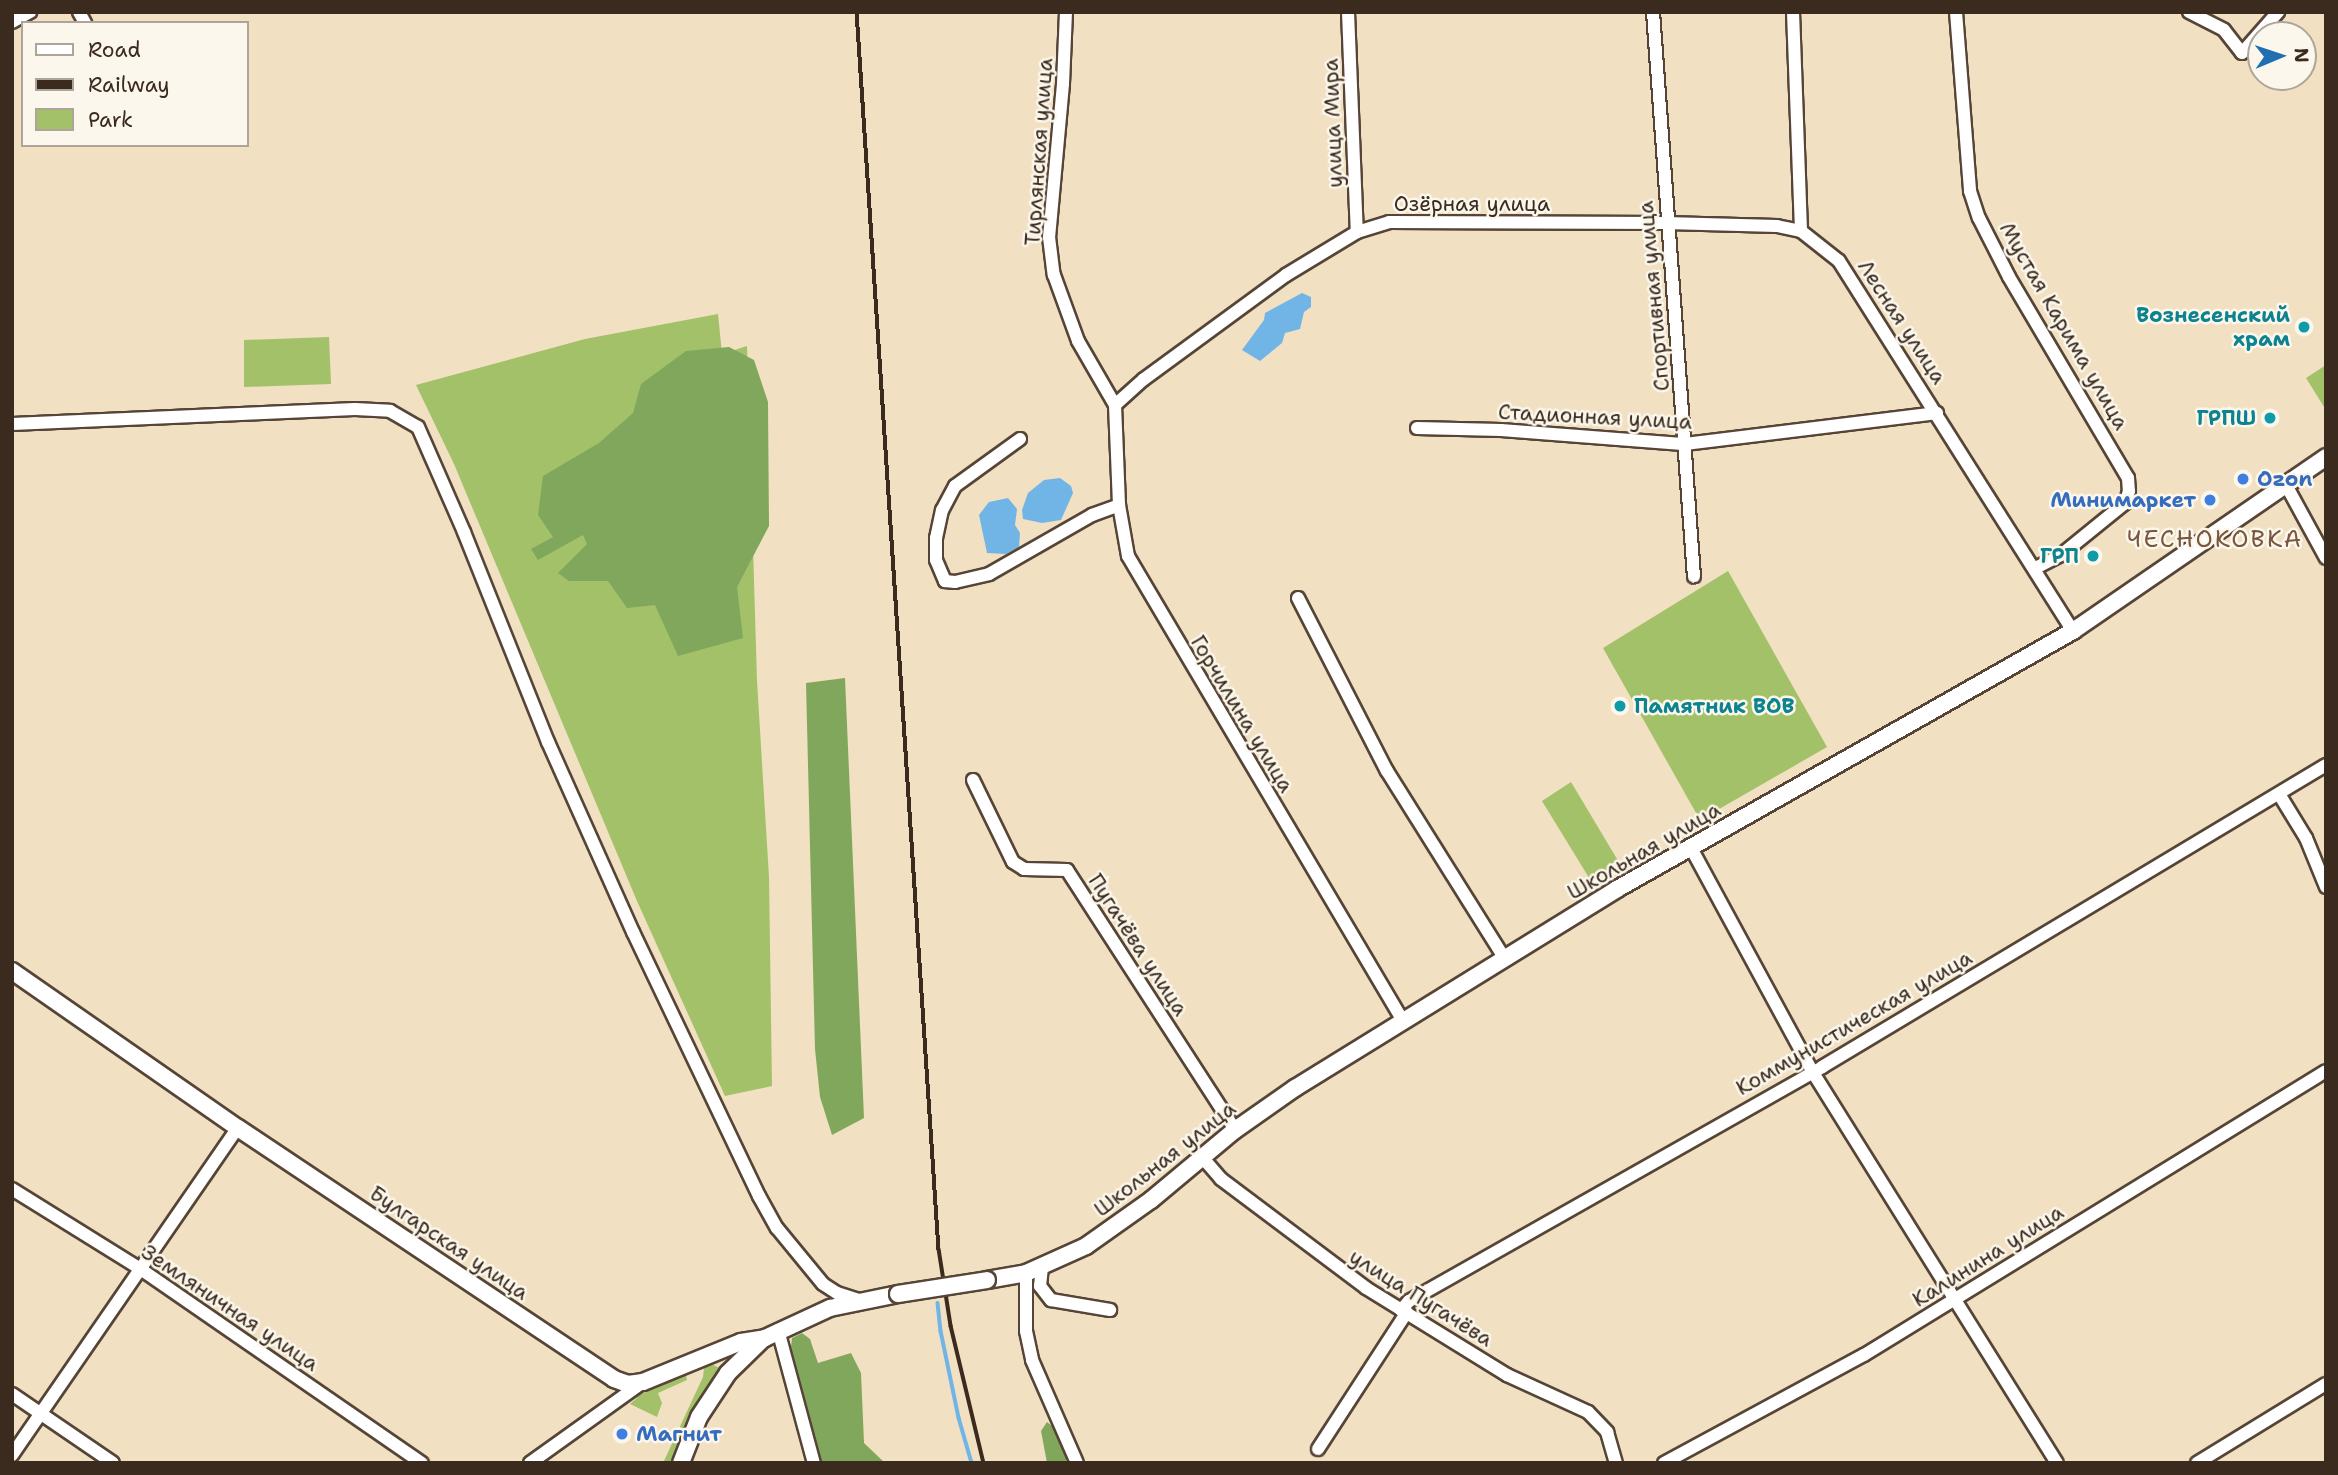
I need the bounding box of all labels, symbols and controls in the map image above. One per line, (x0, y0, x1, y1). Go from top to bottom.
legend (21, 21, 248, 147)
north arrow (2247, 21, 2317, 91)
text: Road (88, 36, 141, 64)
text: N (2289, 47, 2314, 63)
street label: Тирлянская улица (1020, 57, 1058, 247)
street label: улица Мира (1318, 58, 1348, 188)
text: Railway (88, 71, 170, 99)
text: Park (88, 106, 133, 134)
street label: Озёрная улица (1394, 191, 1550, 217)
street label: Спортивная улица (1633, 200, 1675, 392)
street label: Мустая Карима улица (1994, 218, 2134, 434)
street label: Лесная улица (1852, 255, 1952, 389)
place label: Вознесенский храм (2136, 302, 2290, 352)
marker: Вознесенский храм (2296, 319, 2312, 335)
street label: Стадионная улица (1497, 399, 1693, 435)
place label: ГРПШ (2197, 405, 2256, 431)
marker: ГРПШ (2262, 410, 2278, 426)
place label: Ozon (2257, 466, 2312, 492)
marker: Ozon (2235, 471, 2251, 487)
place label: Минимаркет (2050, 487, 2196, 513)
marker: Минимаркет (2202, 492, 2218, 508)
district label: ЧЕСНОКОВКА (2128, 526, 2302, 554)
place label: ГРП (2040, 543, 2079, 569)
marker: ГРП (2085, 548, 2101, 564)
street label: Горчилина улица (1185, 631, 1299, 797)
place label: Памятник ВОВ (1634, 693, 1795, 719)
marker: Памятник ВОВ (1612, 698, 1628, 714)
street label: Школьная улица (1563, 797, 1725, 905)
street label: Пугачёва улица (1083, 869, 1193, 1021)
street label: Коммунистическая улица (1732, 945, 1976, 1101)
street label: Школьная улица (1089, 1096, 1241, 1222)
street label: Булгарская улица (365, 1180, 533, 1306)
street label: Калинина улица (1908, 1199, 2068, 1313)
street label: Земляничная улица (137, 1239, 323, 1377)
street label: улица Пугачёва (1345, 1244, 1497, 1352)
place label: Магнит (636, 1421, 722, 1447)
marker: Магнит (614, 1426, 630, 1442)

